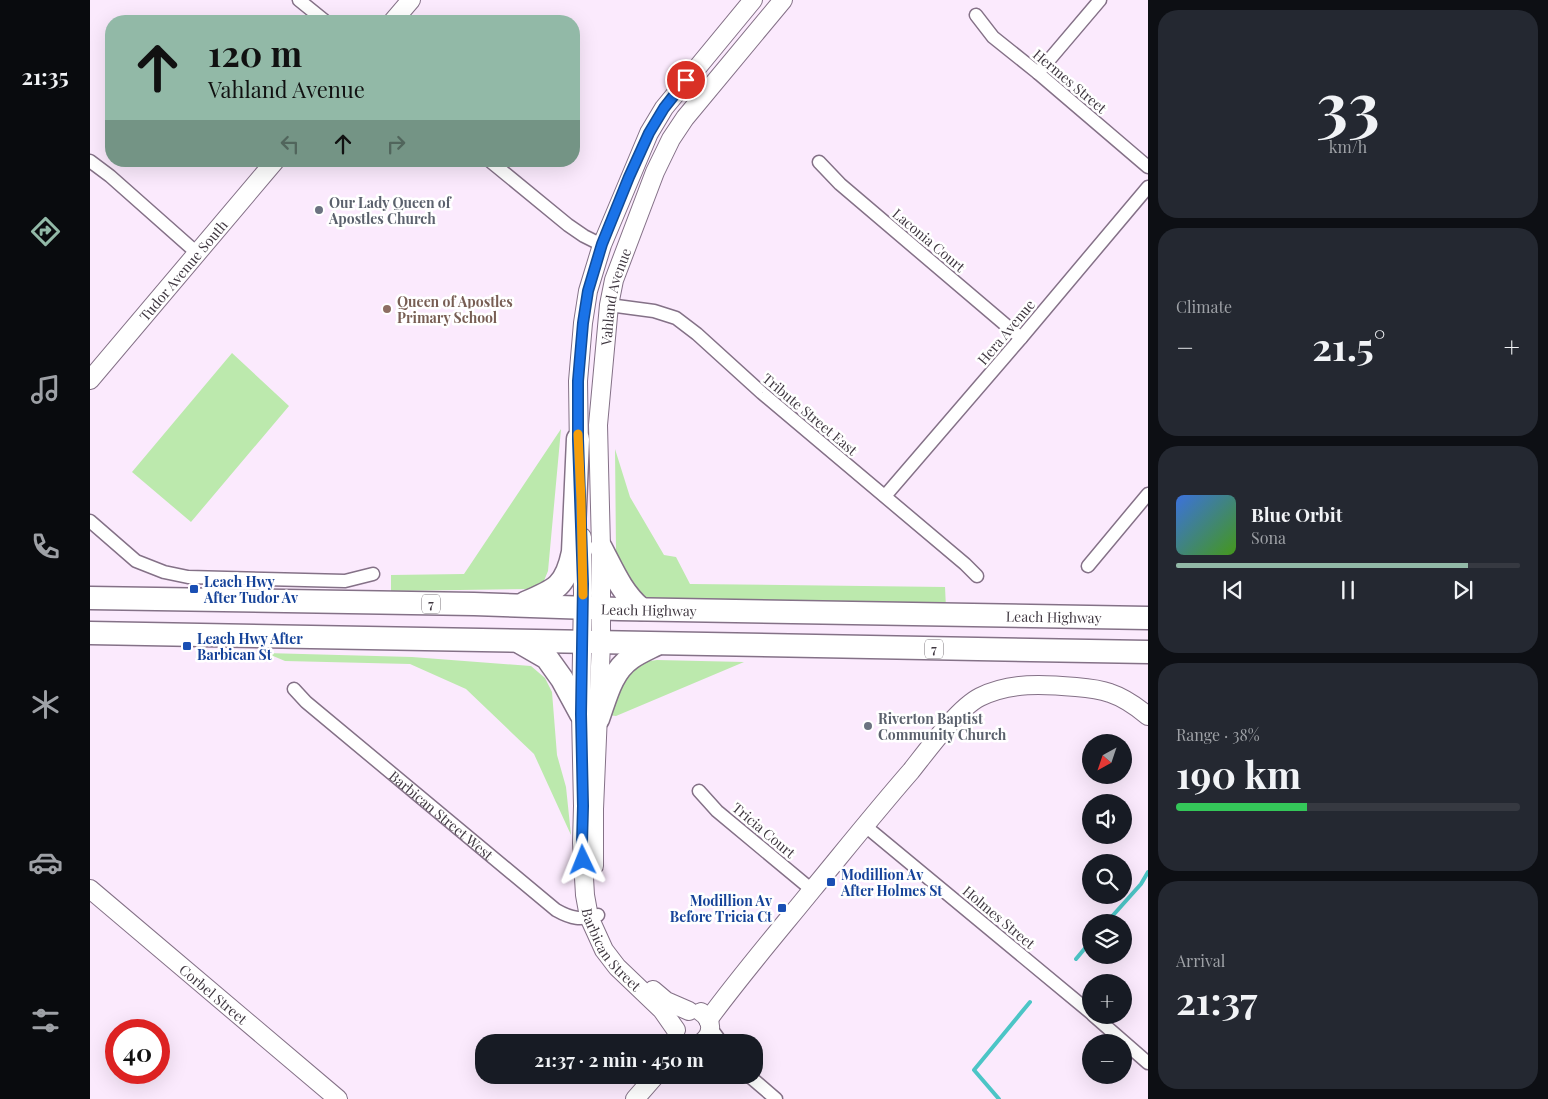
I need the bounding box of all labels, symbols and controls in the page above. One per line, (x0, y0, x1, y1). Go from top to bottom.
text: 120 m (208, 29, 302, 76)
icon: ahead (125, 35, 190, 100)
street label: Hermes Street (1029, 45, 1112, 118)
pin (665, 59, 707, 101)
text: 33 (1316, 60, 1380, 146)
text: 21:35 (21, 61, 69, 91)
icon: arrive (672, 66, 700, 94)
text: Vahland Avenue (208, 74, 365, 104)
icon: left (276, 130, 304, 158)
icon: ahead (329, 130, 357, 158)
icon: right (382, 130, 410, 158)
text: km/h (1329, 136, 1367, 157)
place label: Our Lady Queen of Apostles Church (328, 193, 452, 228)
marker: Our Lady Queen of Apostles Church (313, 204, 325, 216)
street label: Laconia Court (889, 204, 970, 277)
icon: directions (28, 214, 63, 249)
street label: Tudor Avenue South (135, 215, 232, 325)
street label: Vahland Avenue (596, 245, 635, 347)
place label: Queen of Apostles Primary School (397, 292, 513, 327)
street label: Hera Avenue (973, 295, 1039, 369)
text: Climate (1176, 296, 1232, 317)
marker: Queen of Apostles Primary School (381, 303, 393, 315)
text: 21.5° (1312, 320, 1385, 371)
text: − (1176, 328, 1194, 365)
text: + (1504, 328, 1520, 365)
street label: Tribute Street East (759, 369, 862, 460)
icon: music (28, 372, 63, 407)
text: Blue Orbit (1251, 501, 1342, 527)
text: Sona (1251, 527, 1286, 548)
icon: phone (28, 529, 63, 564)
place label: Leach Hwy After Tudor Av (203, 572, 299, 607)
icon: previous (1219, 576, 1247, 604)
icon: pause (1334, 576, 1362, 604)
icon: next (1449, 576, 1477, 604)
marker: Leach Hwy After Tudor Av (188, 583, 200, 595)
road number: 7 (422, 594, 440, 614)
street label: Leach Highway (601, 599, 697, 620)
street label: Leach Highway (1006, 606, 1102, 627)
place label: Leach Hwy After Barbican St (197, 629, 303, 664)
marker: Leach Hwy After Barbican St (181, 640, 193, 652)
road number: 7 (925, 640, 943, 659)
icon: climate (28, 687, 63, 722)
place label: Riverton Baptist Community Church (878, 709, 1007, 744)
marker: Riverton Baptist Community Church (862, 720, 874, 732)
text: Range · 38% (1176, 724, 1260, 745)
north arrow (1082, 734, 1132, 784)
map controls (1082, 734, 1132, 1084)
text: 190 km (1176, 748, 1301, 799)
street label: Barbican Street West (386, 766, 498, 864)
button: sound (1082, 794, 1132, 844)
street label: Tricia Court (728, 798, 800, 863)
position arrow (556, 833, 608, 885)
icon: car (28, 845, 63, 880)
button: search (1082, 854, 1132, 904)
place label: Modillion Av After Holmes St (840, 865, 942, 900)
marker: Modillion Av After Holmes St (825, 876, 837, 888)
street label: Holmes Street (959, 881, 1040, 953)
place label: Modillion Av Before Tricia Ct (670, 891, 773, 926)
marker: Modillion Av Before Tricia Ct (776, 902, 788, 914)
street label: Barbican Street (578, 906, 646, 996)
button: layers (1082, 914, 1132, 964)
text: Arrival (1176, 950, 1225, 971)
street label: Corbel Street (176, 959, 252, 1029)
button: + (1082, 974, 1132, 1024)
text: 21:37 (1176, 974, 1257, 1025)
icon: filters (28, 1003, 63, 1038)
speed limit sign: 40 (105, 1019, 170, 1084)
button: − (1082, 1034, 1132, 1084)
text: 21:37 · 2 min · 450 m (534, 1046, 704, 1072)

